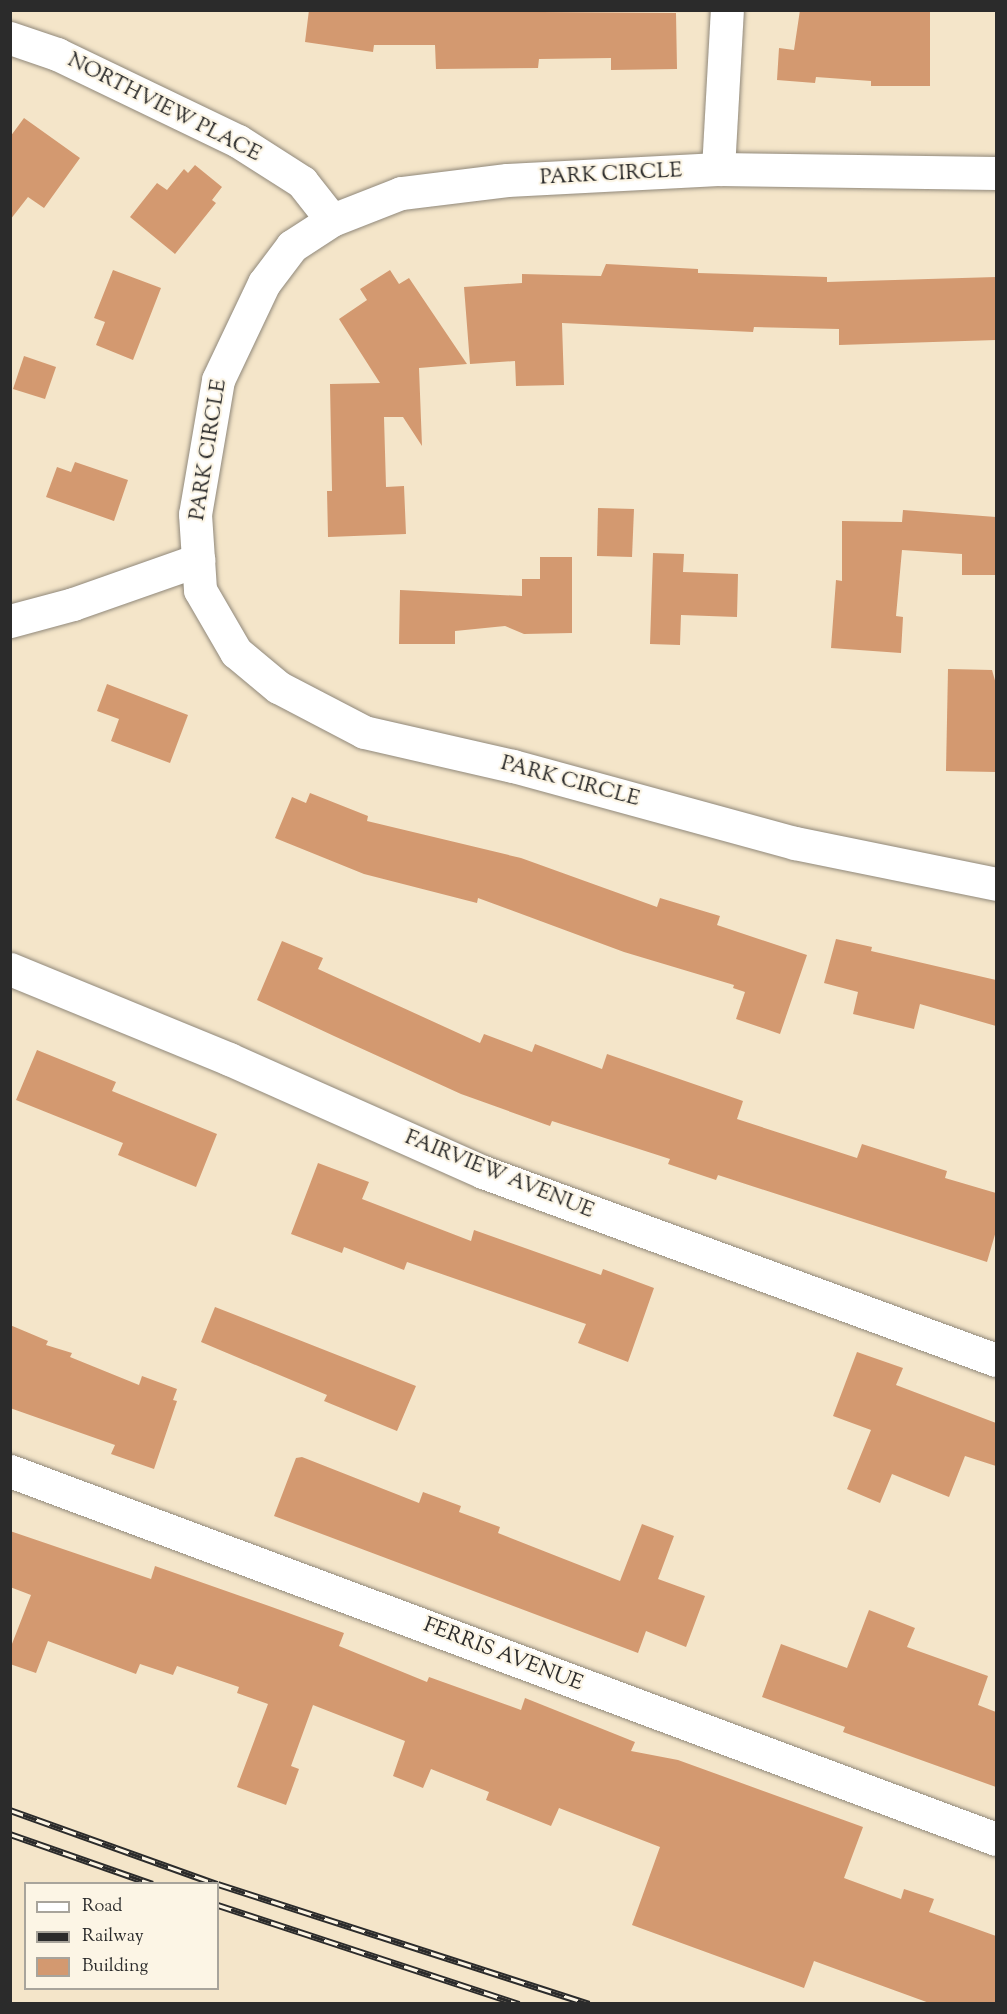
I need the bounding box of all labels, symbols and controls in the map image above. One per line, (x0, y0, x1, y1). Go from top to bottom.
street label: NORTHVIEW PLACE (63, 48, 265, 168)
street label: PARK CIRCLE (539, 159, 683, 191)
street label: PARK CIRCLE (185, 378, 233, 522)
street label: PARK CIRCLE (498, 751, 642, 813)
street label: FAIRVIEW AVENUE (401, 1126, 597, 1224)
street label: FERRIS AVENUE (420, 1613, 586, 1697)
legend (24, 1882, 219, 1990)
text: Road (82, 1894, 122, 1920)
text: Railway (82, 1924, 144, 1950)
text: Building (82, 1954, 148, 1980)

